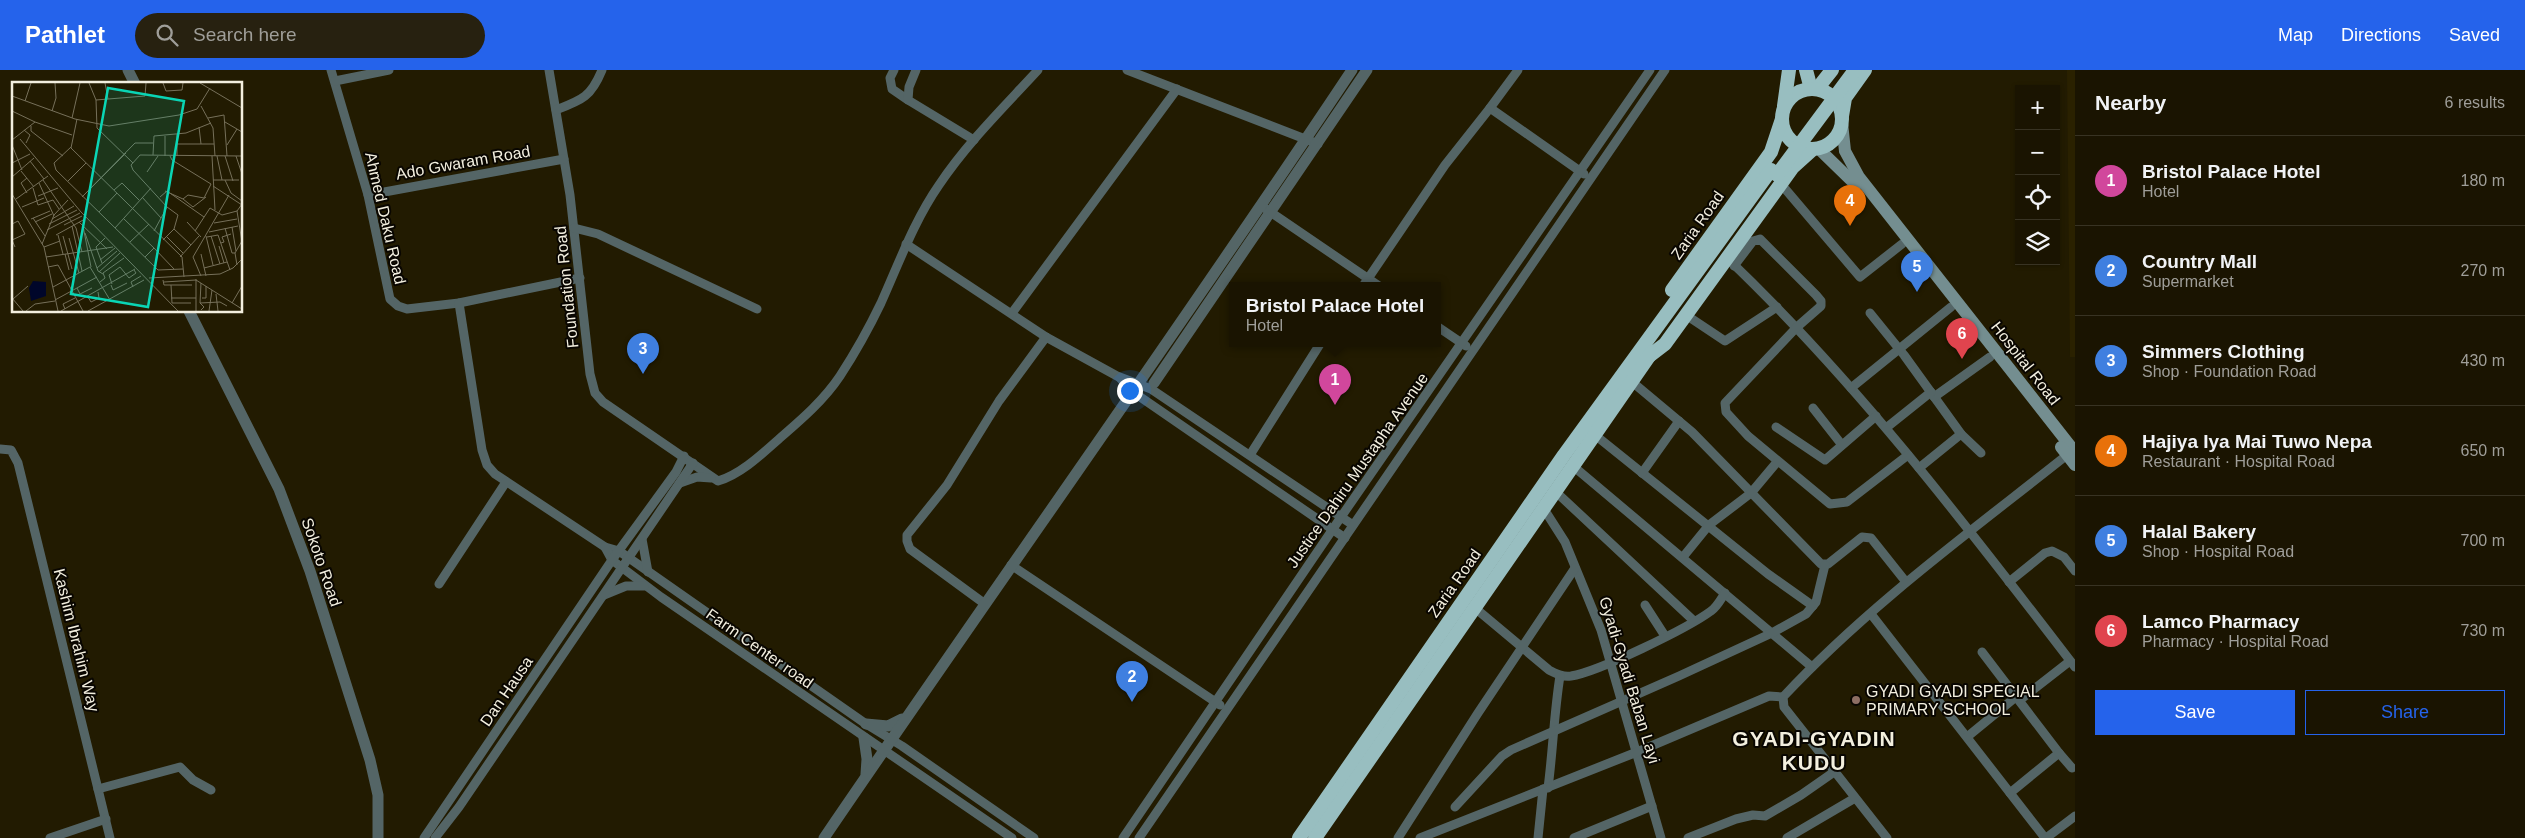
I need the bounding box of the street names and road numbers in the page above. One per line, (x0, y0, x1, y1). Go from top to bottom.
street label: Ado Gwaram Road (395, 142, 532, 183)
street label: Ahmed Daku Road (362, 150, 409, 286)
street label: Zaria Road (1668, 188, 1727, 263)
street label: Foundation Road (552, 225, 581, 349)
street label: Hospital Road (1988, 318, 2063, 408)
street label: Justice Dahiru Mustapha Avenue (1283, 370, 1431, 571)
street label: Sokoto Road (298, 516, 345, 609)
street label: Zaria Road (1425, 546, 1484, 621)
street label: Kashim Ibrahim Way (50, 567, 103, 713)
street label: Gyadi-Gyadi Baban Layi (1596, 595, 1663, 766)
street label: Farm Center road (703, 605, 816, 692)
street label: Dan Hausa (477, 653, 536, 729)

